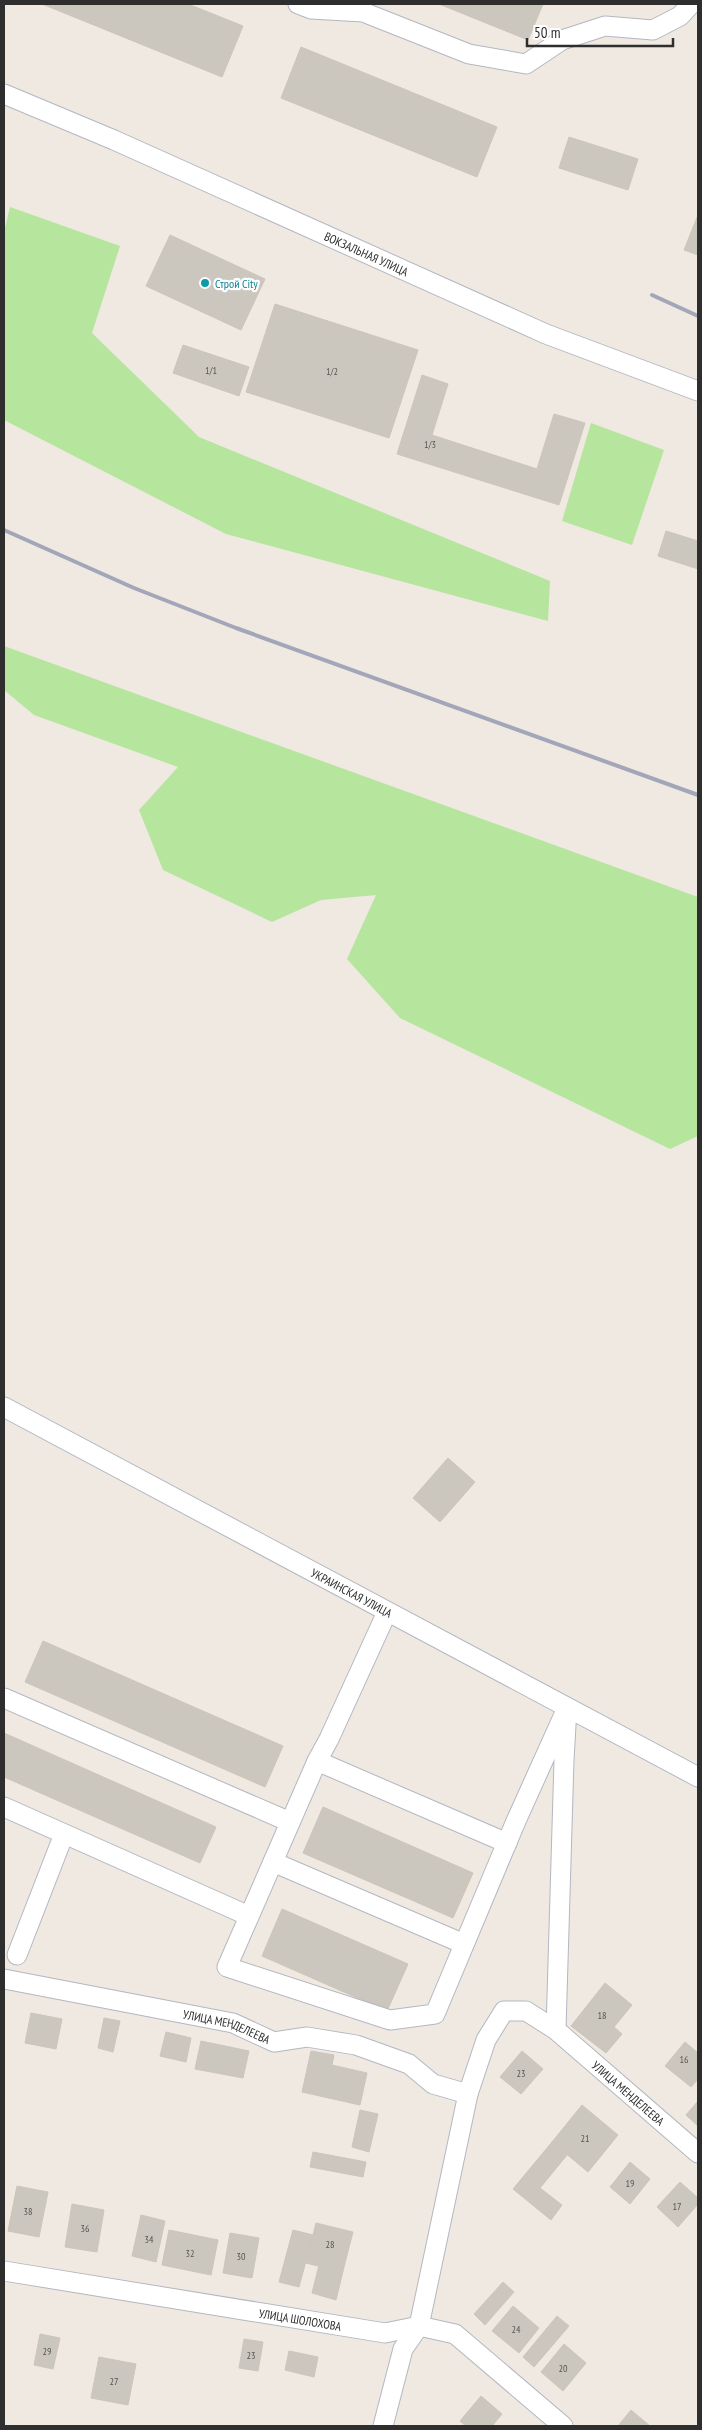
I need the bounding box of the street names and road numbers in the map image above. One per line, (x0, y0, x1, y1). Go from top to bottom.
street label: ВОКЗАЛЬНАЯ УЛИЦА (322, 228, 411, 279)
street label: УКРАИНСКАЯ УЛИЦА (309, 1565, 395, 1620)
street label: УЛИЦА МЕНДЕЛЕЕВА (182, 2006, 273, 2047)
street label: УЛИЦА МЕНДЕЛЕЕВА (589, 2057, 668, 2128)
street label: УЛИЦА ШОЛОХОВА (258, 2305, 343, 2333)

